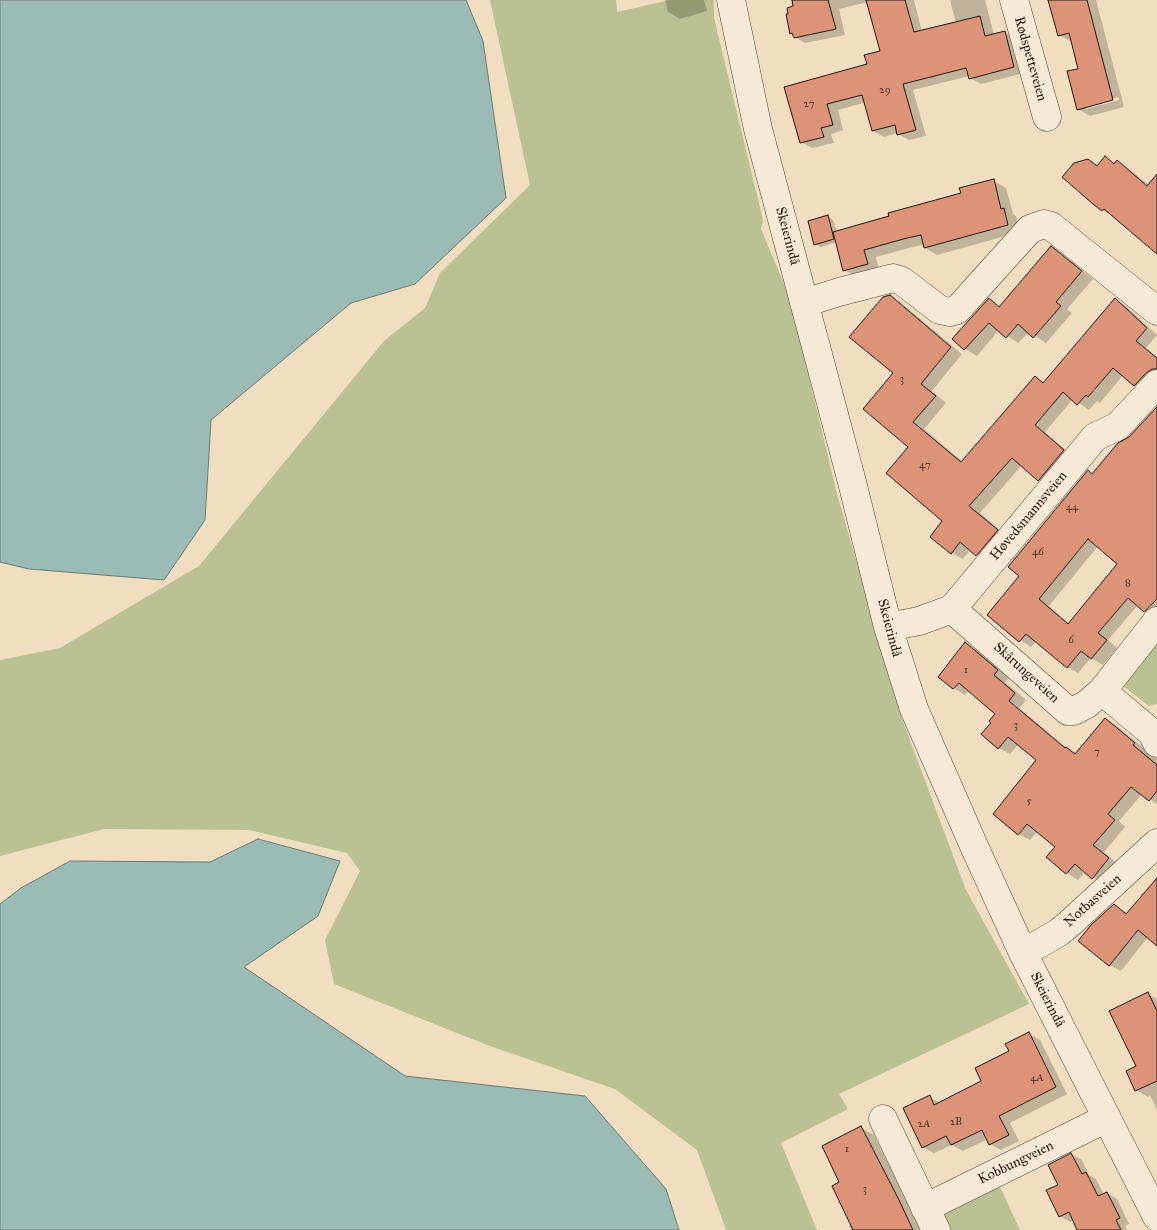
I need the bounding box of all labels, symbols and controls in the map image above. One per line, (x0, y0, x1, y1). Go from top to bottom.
street label: Rødspetteveien (1010, 15, 1050, 103)
house number: 29 (879, 83, 891, 97)
house number: 27 (804, 97, 814, 111)
street label: Skeierindå (771, 205, 803, 267)
house number: 3 (900, 372, 904, 386)
house number: 47 (919, 458, 931, 472)
street label: Høvedsmannsveien (987, 468, 1071, 564)
house number: 44 (1066, 500, 1078, 514)
house number: 46 (1032, 545, 1044, 559)
house number: 8 (1125, 576, 1131, 590)
street label: Skeierindå (873, 597, 905, 659)
house number: 6 (1068, 633, 1074, 647)
street label: Skårungeveien (990, 639, 1062, 707)
house number: 1 (964, 663, 968, 677)
house number: 3 (1014, 718, 1018, 732)
house number: 7 (1094, 745, 1100, 759)
house number: 5 (1026, 794, 1032, 808)
street label: Notbasveien (1061, 871, 1125, 931)
street label: Skeierindå (1026, 970, 1068, 1030)
house number: 4A (1030, 1071, 1044, 1085)
house number: 2B (950, 1115, 962, 1129)
house number: 2A (918, 1117, 930, 1131)
street label: Kobbungveien (976, 1138, 1056, 1188)
house number: 1 (845, 1142, 849, 1156)
house number: 3 (863, 1182, 867, 1196)

